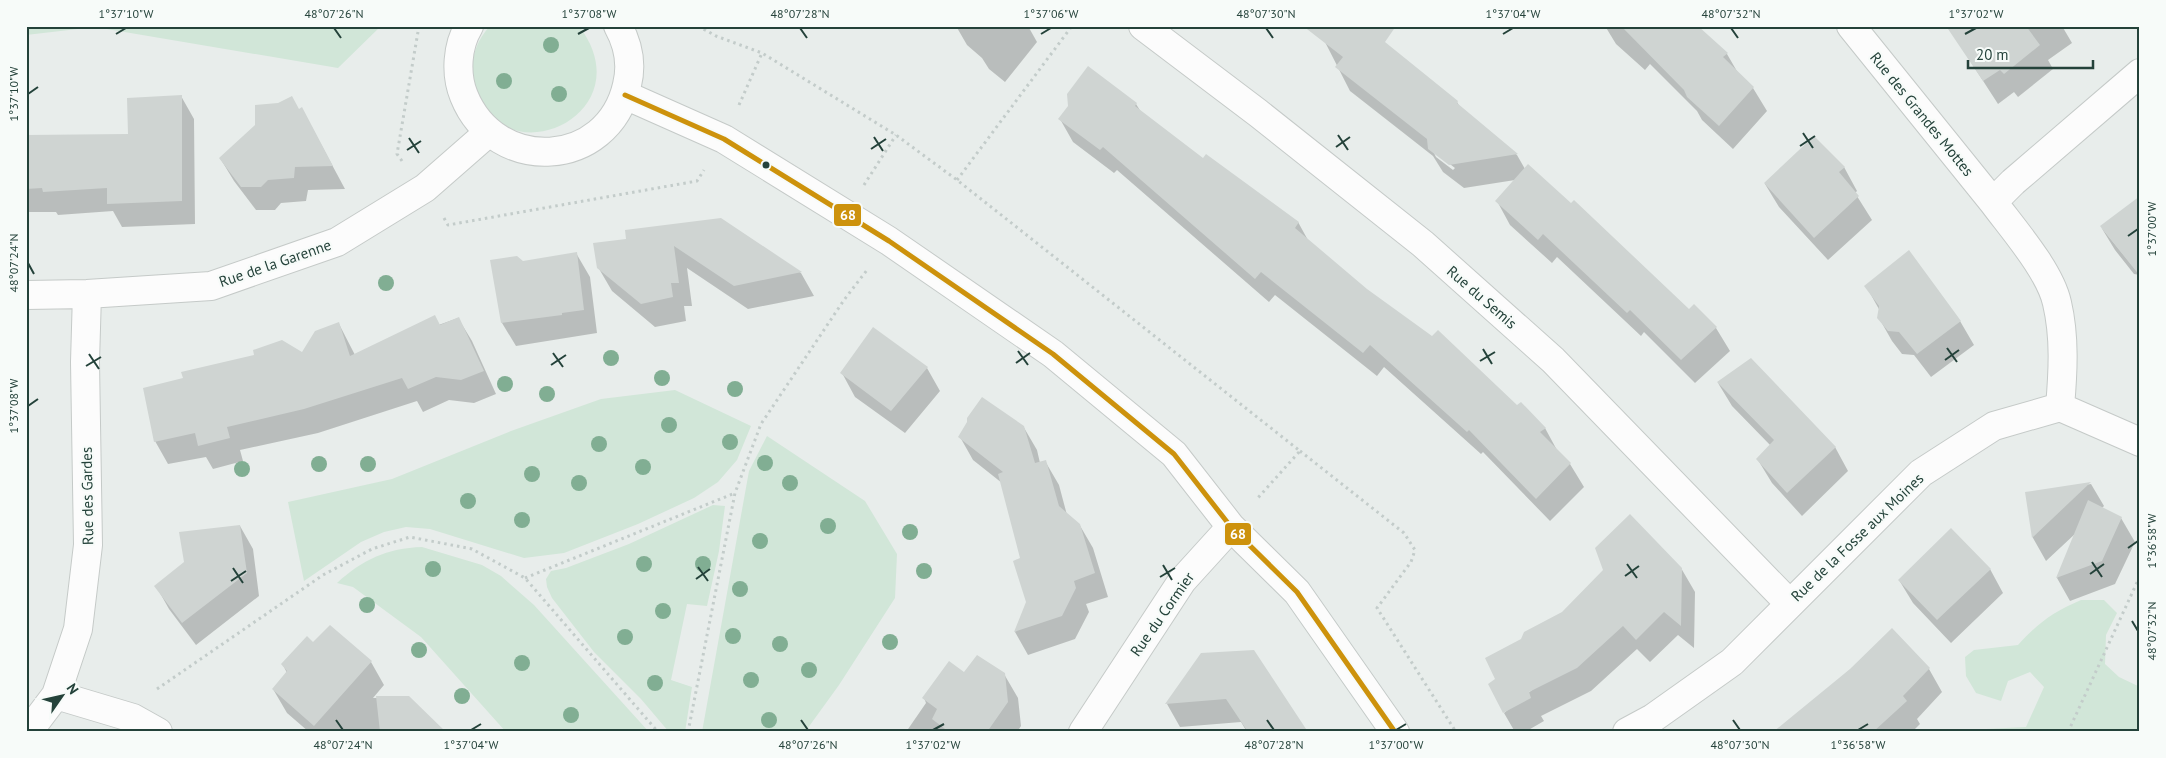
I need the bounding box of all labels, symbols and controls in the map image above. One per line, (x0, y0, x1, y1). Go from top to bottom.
text: 1°37'10"W (99, 6, 153, 21)
text: 48°07'26"N (304, 6, 364, 21)
text: 1°37'08"W (562, 6, 616, 21)
text: 48°07'28"N (770, 6, 830, 21)
text: 1°37'06"W (1024, 6, 1078, 21)
text: 48°07'30"N (1236, 6, 1296, 21)
text: 1°37'04"W (1486, 6, 1540, 21)
text: 48°07'32"N (1701, 6, 1761, 21)
text: 1°37'02"W (1949, 6, 2003, 21)
scale bar (1968, 38, 2094, 70)
text: 20 m (1976, 45, 2009, 64)
street label: Rue des Grandes Mottes (1866, 48, 1978, 180)
text: 1°37'10"W (6, 67, 21, 121)
unlabelled marker (761, 160, 771, 170)
text: 1°37'00"W (2144, 202, 2159, 256)
line badge: 68 (833, 203, 862, 227)
text: 68 (840, 206, 856, 224)
text: 48°07'24"N (6, 233, 21, 293)
street label: Rue de la Garenne (216, 235, 334, 291)
street label: Rue du Semis (1443, 261, 1521, 333)
text: 1°37'08"W (6, 379, 21, 433)
street label: Rue des Gardes (77, 447, 97, 545)
street label: Rue de la Fosse aux Moines (1787, 469, 1927, 605)
text: 1°36'58"W (2144, 514, 2159, 568)
line badge: 68 (1224, 522, 1252, 546)
text: 68 (1230, 525, 1246, 543)
street label: Rue du Cormier (1126, 568, 1198, 660)
text: 48°07'32"N (2144, 601, 2159, 661)
north arrow (38, 670, 88, 720)
text: N (63, 680, 83, 698)
text: 48°07'24"N (313, 737, 373, 752)
text: 1°37'04"W (444, 737, 498, 752)
text: 48°07'26"N (778, 737, 838, 752)
text: 1°37'02"W (906, 737, 960, 752)
text: 48°07'28"N (1244, 737, 1304, 752)
text: 1°37'00"W (1369, 737, 1423, 752)
text: 48°07'30"N (1710, 737, 1770, 752)
text: 1°36'58"W (1831, 737, 1885, 752)

